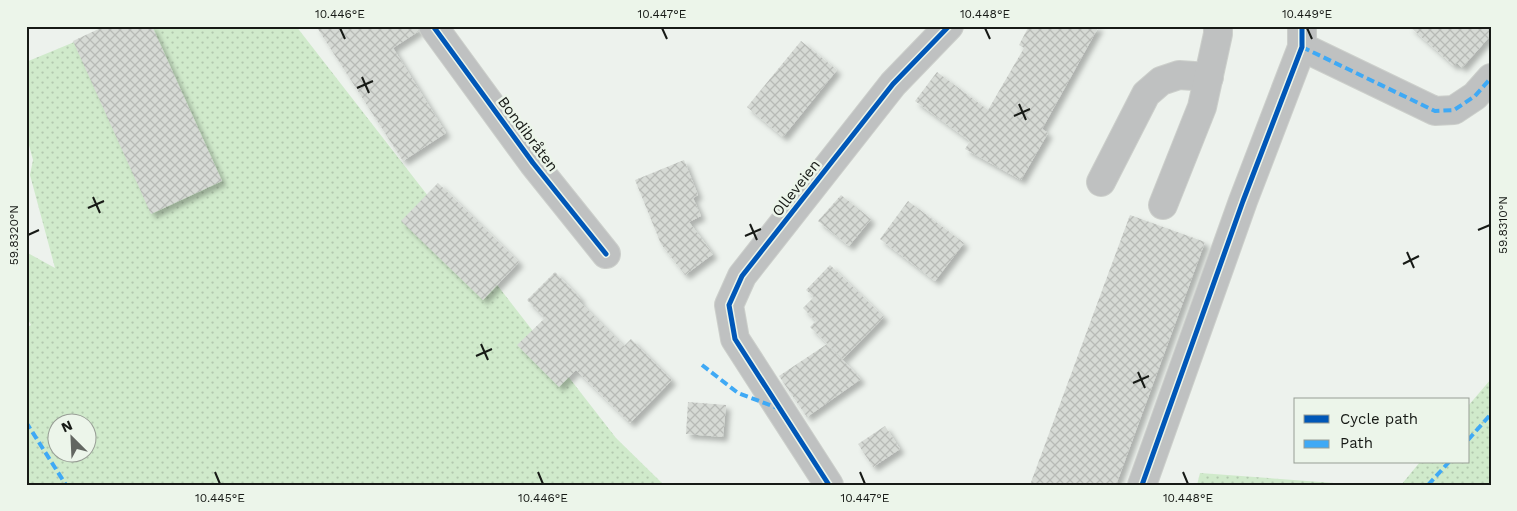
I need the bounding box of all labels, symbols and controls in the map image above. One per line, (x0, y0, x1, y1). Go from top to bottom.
text: 10.446°E (315, 7, 365, 21)
text: 10.447°E (638, 7, 687, 21)
text: 10.448°E (960, 7, 1010, 21)
text: 10.449°E (1282, 7, 1332, 21)
street label: Bondibråten (494, 93, 562, 175)
street label: Olleveien (768, 156, 824, 220)
text: 59.8310°N (1496, 196, 1510, 254)
text: 59.8320°N (7, 205, 21, 265)
legend (1294, 398, 1470, 464)
text: Cycle path (1340, 410, 1418, 428)
north arrow (48, 414, 98, 464)
text: N (59, 417, 75, 436)
text: Path (1340, 434, 1373, 452)
text: 10.445°E (195, 491, 245, 505)
text: 10.446°E (518, 491, 568, 505)
text: 10.447°E (841, 491, 890, 505)
text: 10.448°E (1163, 491, 1213, 505)

